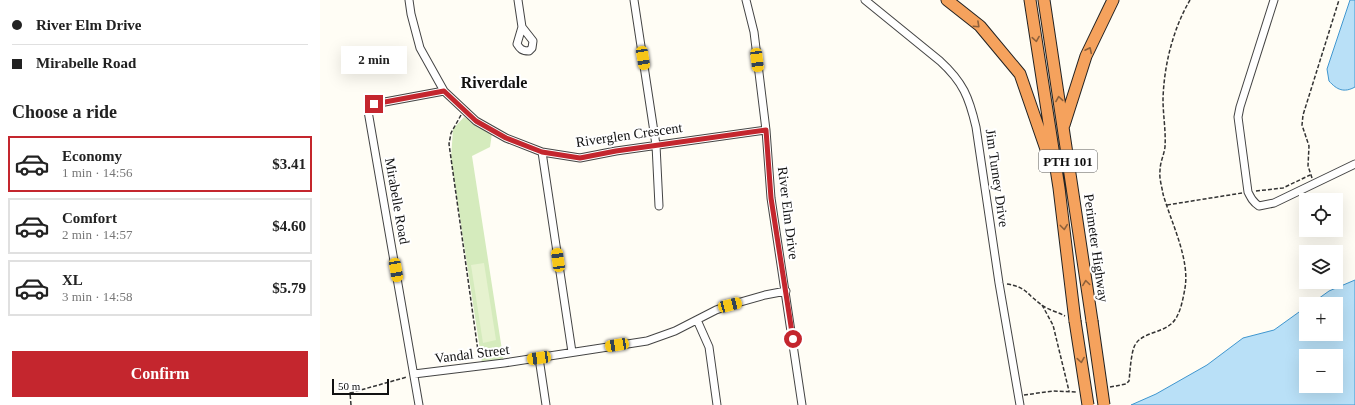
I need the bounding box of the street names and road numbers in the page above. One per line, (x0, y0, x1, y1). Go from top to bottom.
street label: Riverglen Crescent (575, 120, 683, 150)
street label: Jim Turney Drive (983, 128, 1011, 228)
road number: PTH 101 (1039, 150, 1097, 172)
street label: Mirabelle Road (382, 157, 412, 245)
street label: River Elm Drive (775, 166, 801, 260)
street label: Perimeter Highway (1081, 193, 1111, 303)
street label: Vandal Street (434, 342, 510, 366)

